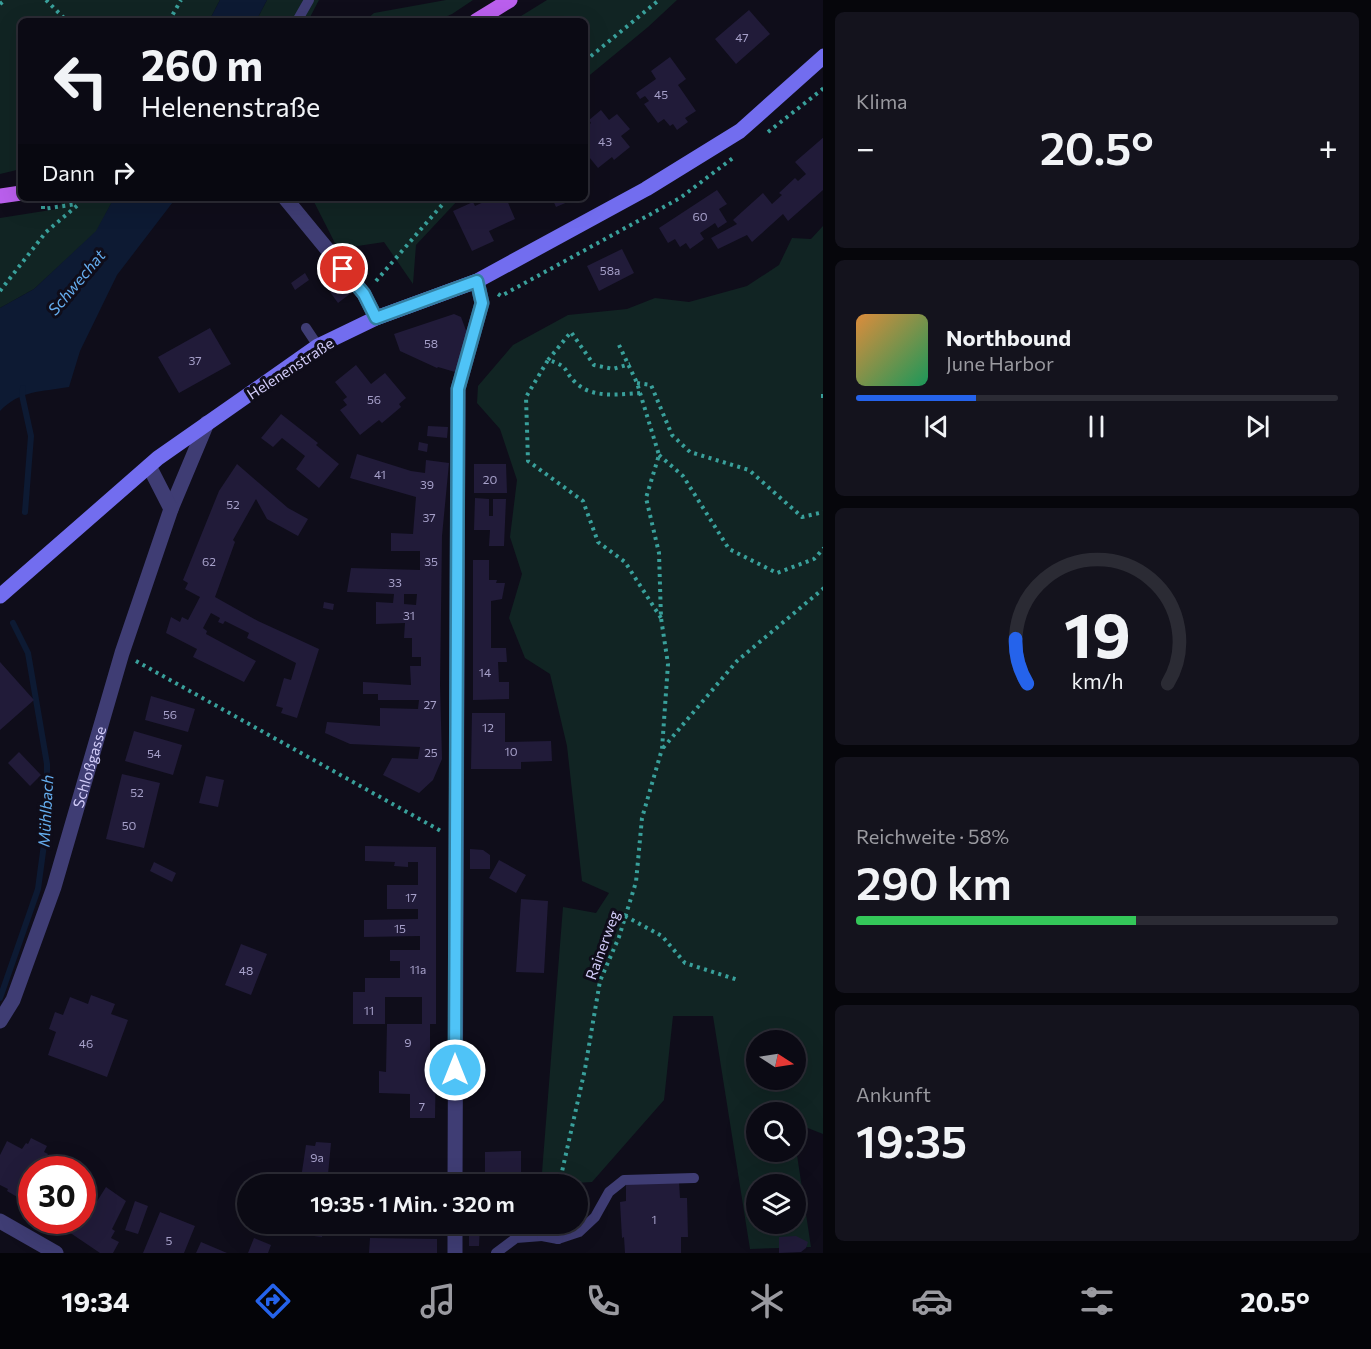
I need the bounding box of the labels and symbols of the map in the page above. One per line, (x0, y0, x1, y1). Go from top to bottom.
house number: 47 (735, 30, 749, 44)
house number: 45 (654, 87, 668, 101)
house number: 43 (598, 134, 612, 148)
house number: 60 (692, 209, 708, 223)
pin (317, 243, 368, 294)
water label: Schwechat (43, 245, 109, 318)
house number: 58a (600, 263, 620, 277)
street label: Helenenstraße (243, 333, 337, 403)
house number: 58 (424, 336, 438, 350)
house number: 37 (188, 353, 202, 367)
house number: 56 (367, 392, 381, 406)
house number: 41 (374, 467, 386, 481)
house number: 20 (483, 472, 497, 486)
house number: 39 (420, 477, 434, 491)
house number: 52 (226, 497, 240, 511)
house number: 37 (422, 510, 436, 524)
house number: 62 (202, 554, 216, 568)
house number: 35 (424, 554, 438, 568)
house number: 33 (388, 575, 402, 589)
house number: 31 (403, 608, 415, 622)
house number: 14 (479, 665, 491, 679)
house number: 27 (424, 697, 436, 711)
house number: 56 (163, 707, 177, 721)
house number: 12 (482, 720, 494, 734)
street label: Schloßgasse (69, 724, 109, 810)
house number: 10 (505, 744, 518, 758)
house number: 25 (424, 745, 438, 759)
house number: 54 (147, 746, 161, 760)
water label: Mühlbach (34, 774, 56, 848)
house number: 52 (130, 785, 144, 799)
house number: 50 (122, 818, 137, 832)
house number: 17 (405, 890, 417, 904)
street label: Rainerweg (581, 908, 623, 982)
house number: 15 (394, 921, 406, 935)
house number: 11a (410, 962, 426, 976)
house number: 48 (239, 963, 253, 977)
house number: 11 (364, 1003, 374, 1017)
north arrow (746, 1030, 806, 1090)
house number: 9 (404, 1035, 412, 1049)
house number: 46 (79, 1036, 93, 1050)
position arrow (423, 1038, 487, 1102)
house number: 7 (419, 1099, 425, 1113)
house number: 9a (310, 1150, 324, 1164)
speed limit sign: 30 (18, 1156, 96, 1234)
house number: 1 (651, 1212, 657, 1226)
house number: 5 (166, 1233, 173, 1247)

